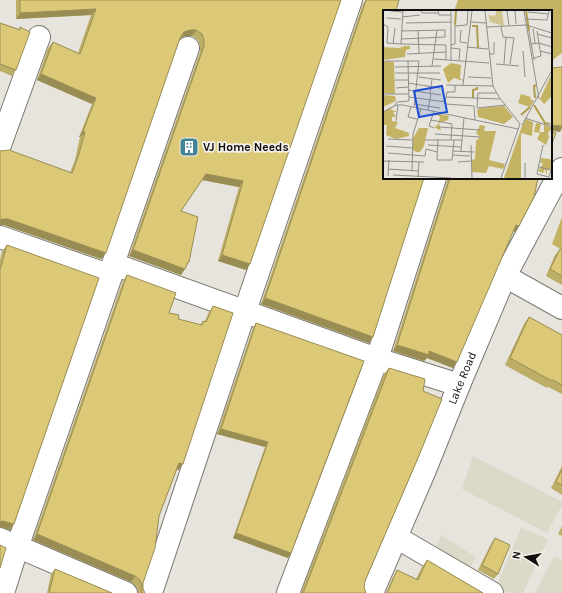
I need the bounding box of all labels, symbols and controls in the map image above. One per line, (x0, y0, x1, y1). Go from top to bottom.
inset map (383, 10, 552, 179)
building icon: VJ Home Needs (178, 136, 200, 158)
place label: VJ Home Needs (203, 140, 289, 154)
street label: Lake Road (445, 350, 479, 406)
north arrow (506, 537, 546, 577)
text: N (510, 550, 524, 560)

